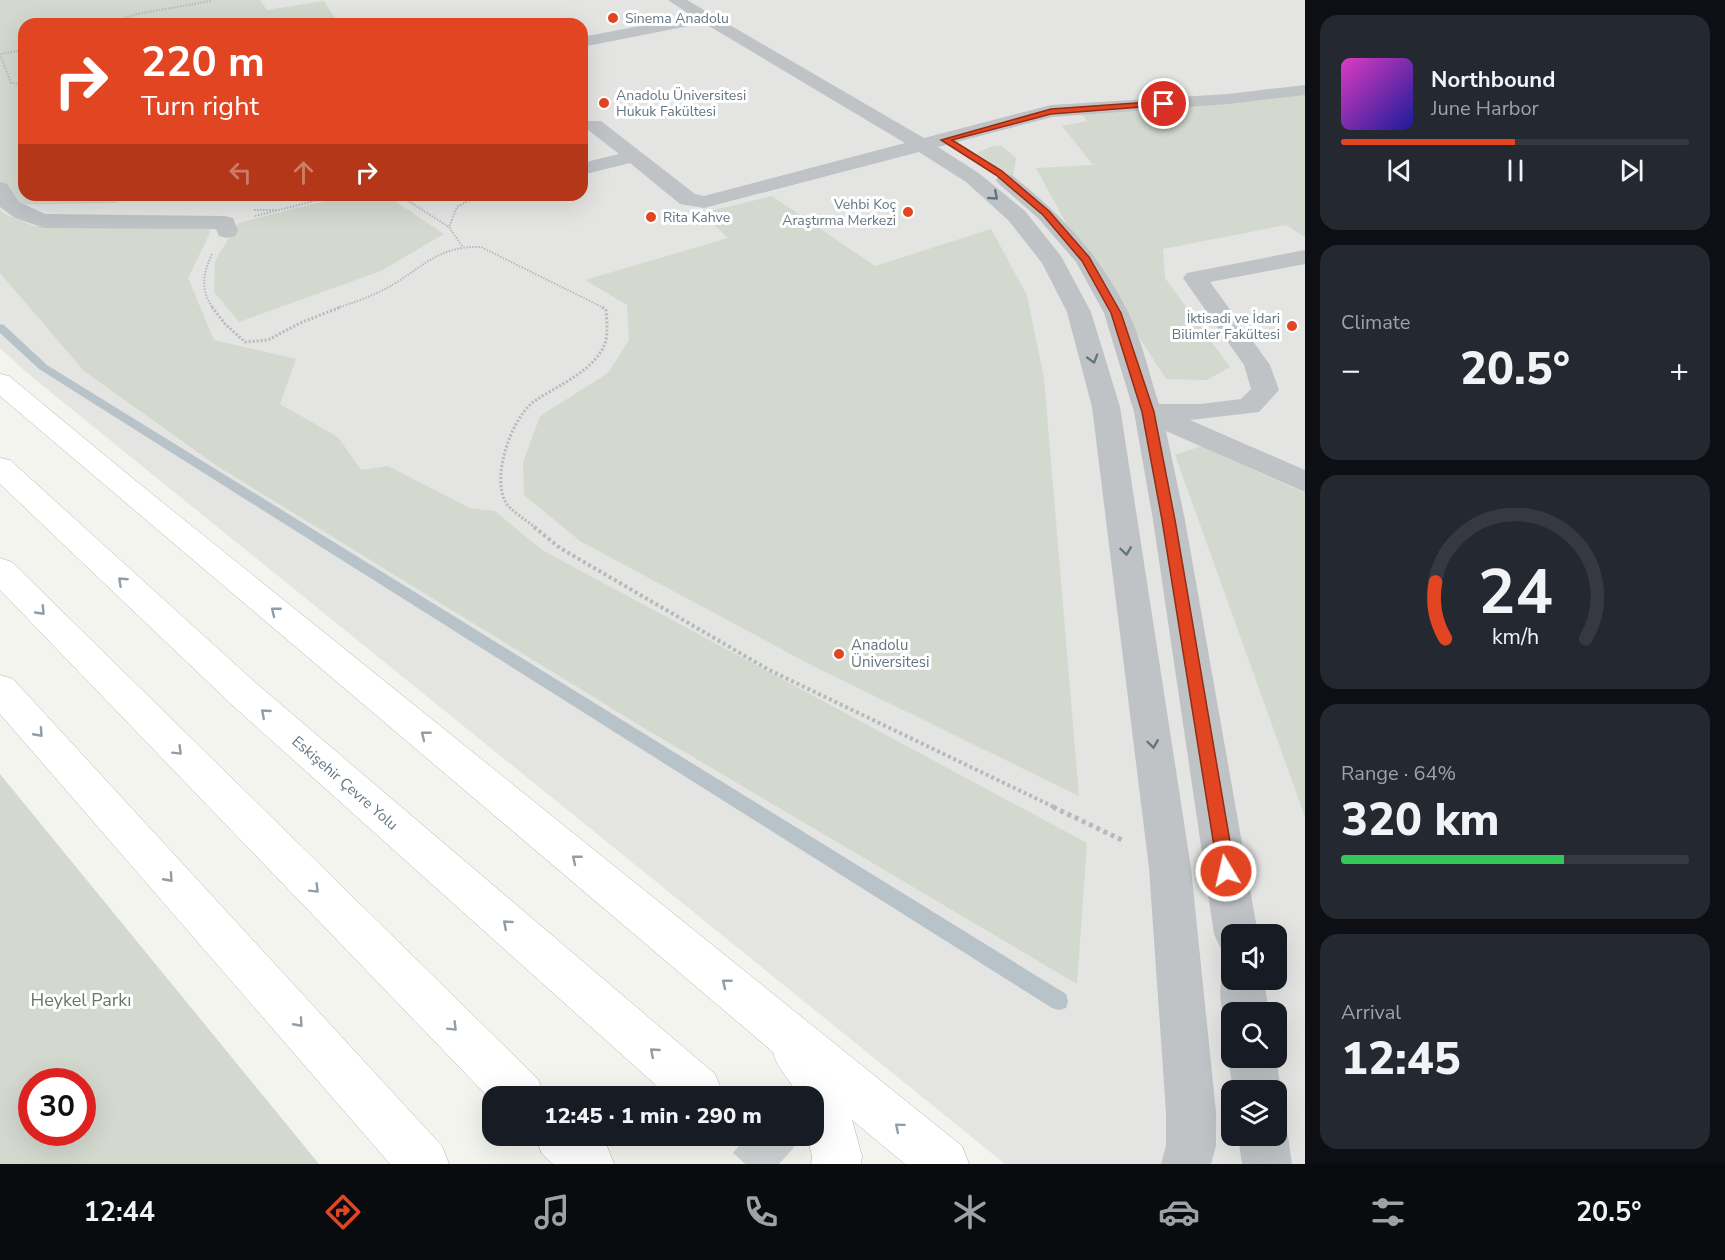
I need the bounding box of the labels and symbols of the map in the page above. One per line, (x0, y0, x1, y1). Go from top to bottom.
place label: Sinema Anadolu (625, 9, 729, 28)
marker: Sinema Anadolu (606, 11, 620, 25)
pin (1138, 78, 1189, 129)
place label: Anadolu Üniversitesi Hukuk Fakültesi (616, 86, 746, 121)
marker: Anadolu Üniversitesi Hukuk Fakültesi (597, 96, 611, 110)
one-way arrow (987, 189, 998, 200)
place label: Vehbi Koç Araştırma Merkezi (782, 195, 897, 230)
marker: Vehbi Koç Araştırma Merkezi (901, 205, 915, 219)
place label: Rita Kahve (663, 208, 730, 227)
marker: Rita Kahve (644, 210, 658, 224)
place label: İktisadi ve İdari Bilimler Fakültesi (1172, 309, 1280, 344)
marker: İktisadi ve İdari Bilimler Fakültesi (1285, 319, 1299, 333)
one-way arrow (1085, 354, 1098, 364)
one-way arrow (1120, 546, 1132, 556)
one-way arrow (119, 577, 129, 588)
one-way arrow (34, 605, 45, 615)
one-way arrow (271, 608, 282, 619)
place label: Anadolu Üniversitesi (851, 635, 929, 672)
marker: Anadolu Üniversitesi (832, 647, 846, 661)
one-way arrow (262, 709, 272, 720)
one-way arrow (32, 726, 43, 736)
street label: Eskişehir Çevre Yolu (288, 731, 402, 835)
one-way arrow (421, 732, 432, 743)
one-way arrow (1147, 740, 1159, 749)
one-way arrow (170, 743, 181, 754)
position arrow (1194, 839, 1258, 903)
one-way arrow (572, 856, 583, 867)
one-way arrow (162, 871, 173, 882)
one-way arrow (308, 881, 319, 892)
one-way arrow (503, 920, 514, 931)
one-way arrow (722, 979, 733, 990)
park label: Heykel Parkı (31, 988, 131, 1012)
one-way arrow (292, 1017, 303, 1027)
one-way arrow (445, 1020, 456, 1031)
one-way arrow (650, 1048, 661, 1059)
speed limit sign: 30 (18, 1068, 96, 1146)
one-way arrow (895, 1123, 906, 1134)

